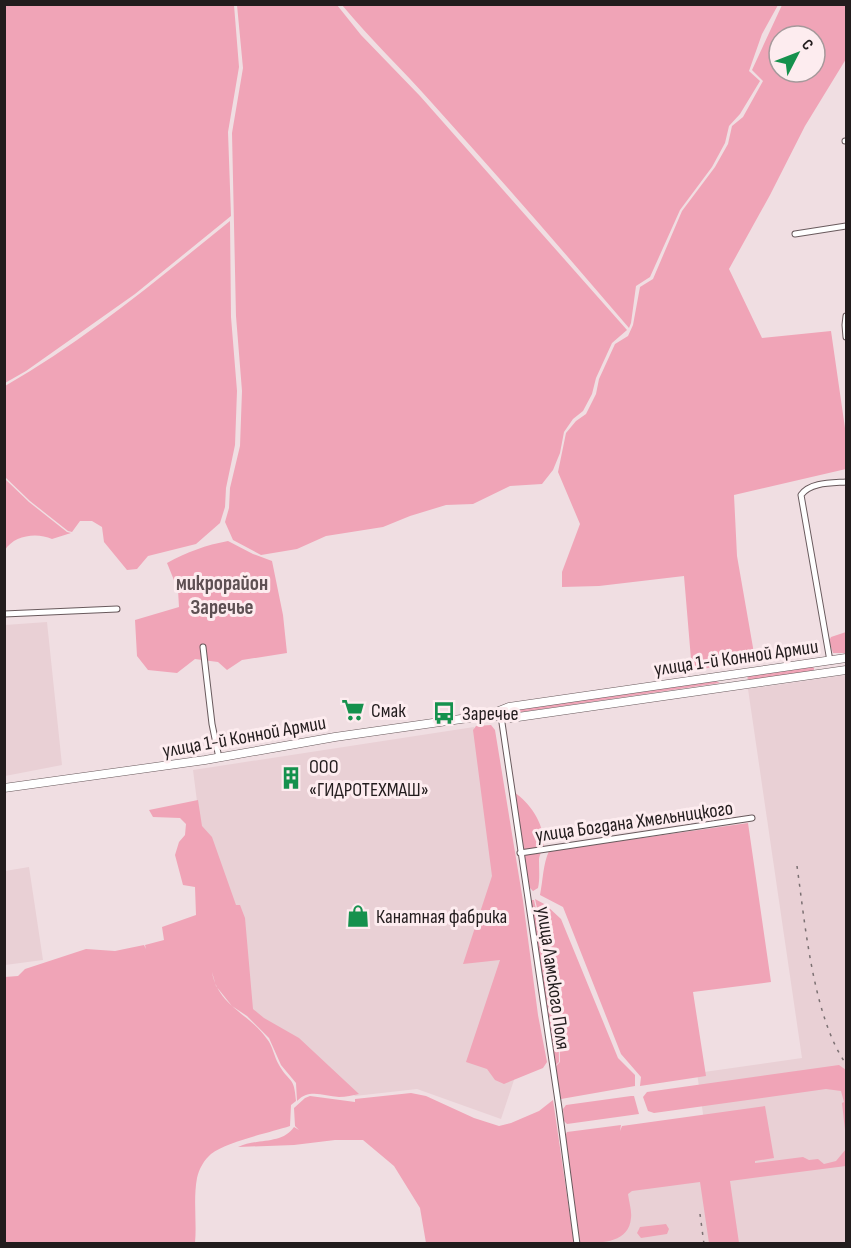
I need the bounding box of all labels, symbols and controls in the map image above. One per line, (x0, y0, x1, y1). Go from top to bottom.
north arrow (767, 24, 827, 84)
text: С (797, 36, 817, 54)
district label: микрорайон Заречье (176, 571, 268, 620)
street label: улица 1-й Конной Армии (653, 635, 820, 681)
supermarket icon: Смак (340, 697, 366, 723)
place label: Смак (371, 699, 406, 723)
bus stop icon: Заречье (431, 700, 457, 726)
place label: Заречье (462, 702, 519, 726)
street label: улица 1-й Конной Армии (161, 711, 328, 763)
place label: ООО «ГИДРОТЕХМАШ» (309, 755, 429, 802)
building icon: ООО «ГИДРОТЕХМАШ» (278, 765, 304, 791)
street label: улица Богдана Хмельницкого (534, 796, 735, 848)
shop icon: Канатная фабрика (345, 903, 371, 929)
place label: Канатная фабрика (376, 905, 507, 929)
street label: улица Ламского Поля (531, 905, 575, 1051)

